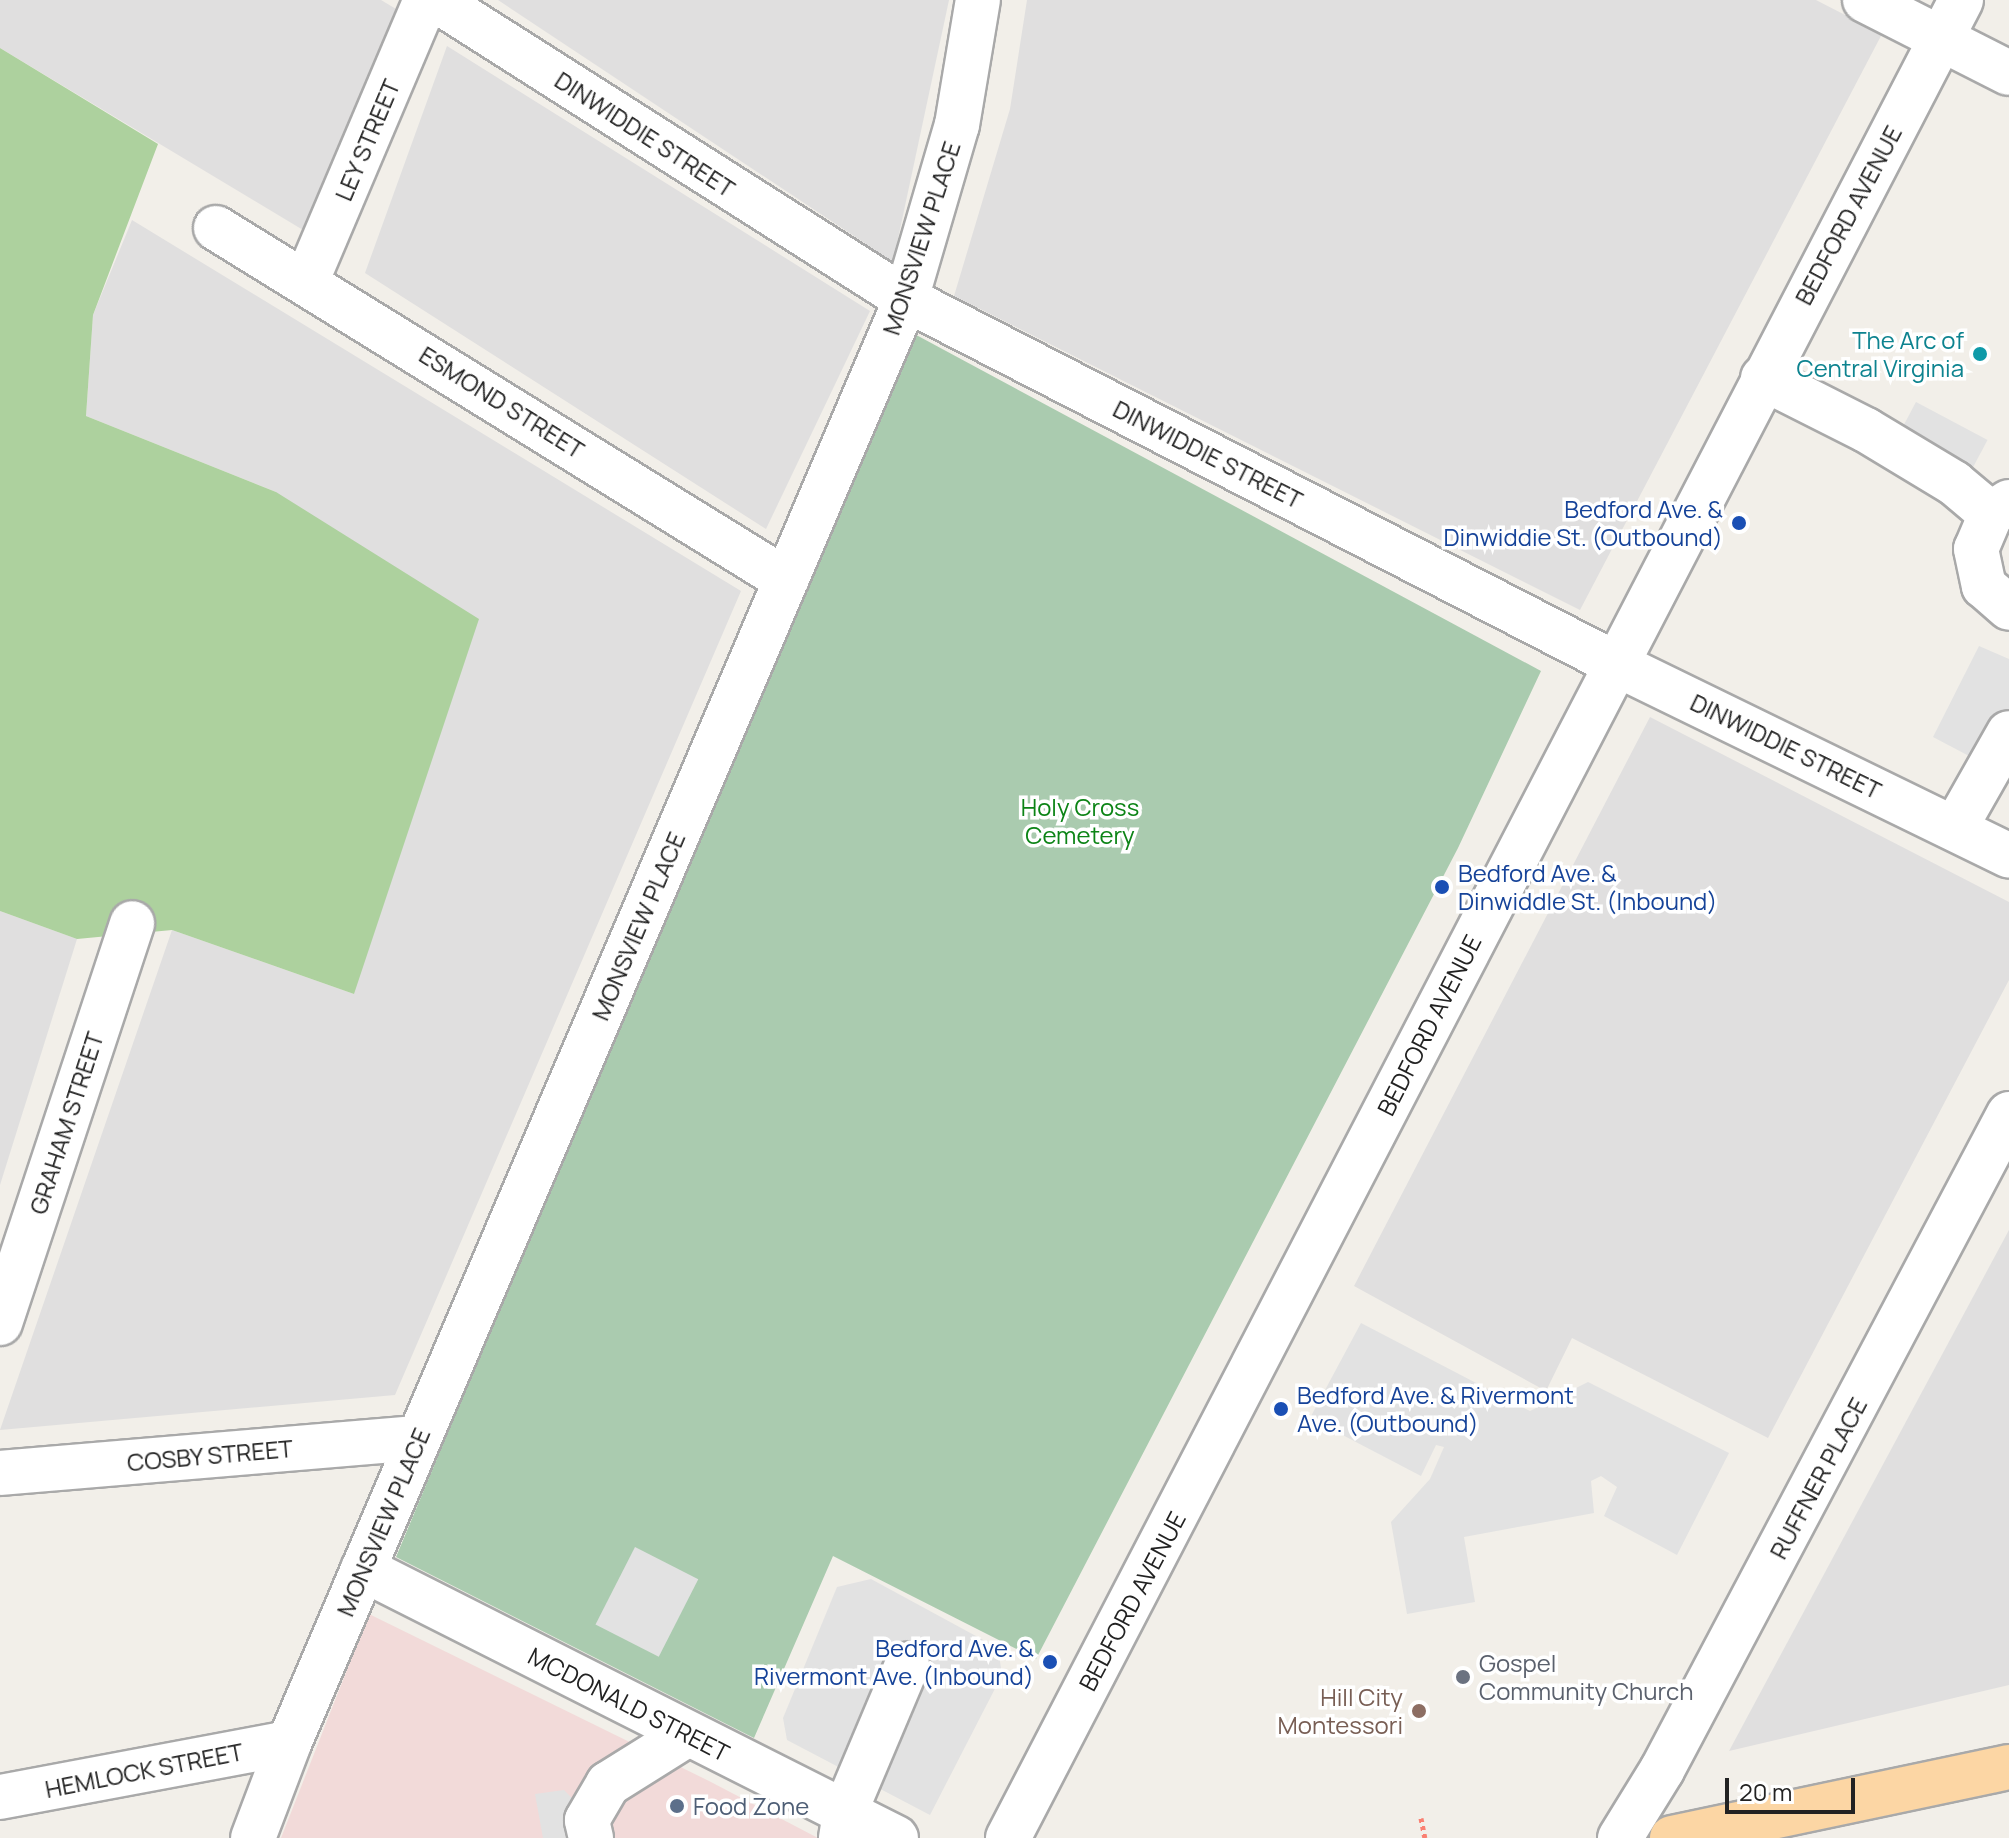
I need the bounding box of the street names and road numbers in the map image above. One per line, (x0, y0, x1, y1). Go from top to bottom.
street label: DINWIDDIE STREET (550, 65, 740, 203)
street label: LEY STREET (328, 75, 406, 205)
street label: BEDFORD AVENUE (1789, 121, 1907, 309)
street label: MONSVIEW PLACE (876, 138, 966, 338)
street label: ESMOND STREET (414, 340, 590, 464)
street label: DINWIDDIE STREET (1109, 394, 1307, 514)
street label: DINWIDDIE STREET (1686, 687, 1886, 805)
street label: MONSVIEW PLACE (585, 828, 691, 1024)
street label: BEDFORD AVENUE (1371, 930, 1487, 1120)
street label: GRAHAM STREET (23, 1028, 109, 1218)
street label: RUFFNER PLACE (1763, 1392, 1873, 1564)
street label: MONSVIEW PLACE (330, 1424, 436, 1620)
street label: COSBY STREET (125, 1433, 295, 1477)
street label: BEDFORD AVENUE (1073, 1507, 1191, 1695)
street label: MCDONALD STREET (524, 1641, 734, 1767)
street label: HEMLOCK STREET (42, 1737, 246, 1803)

